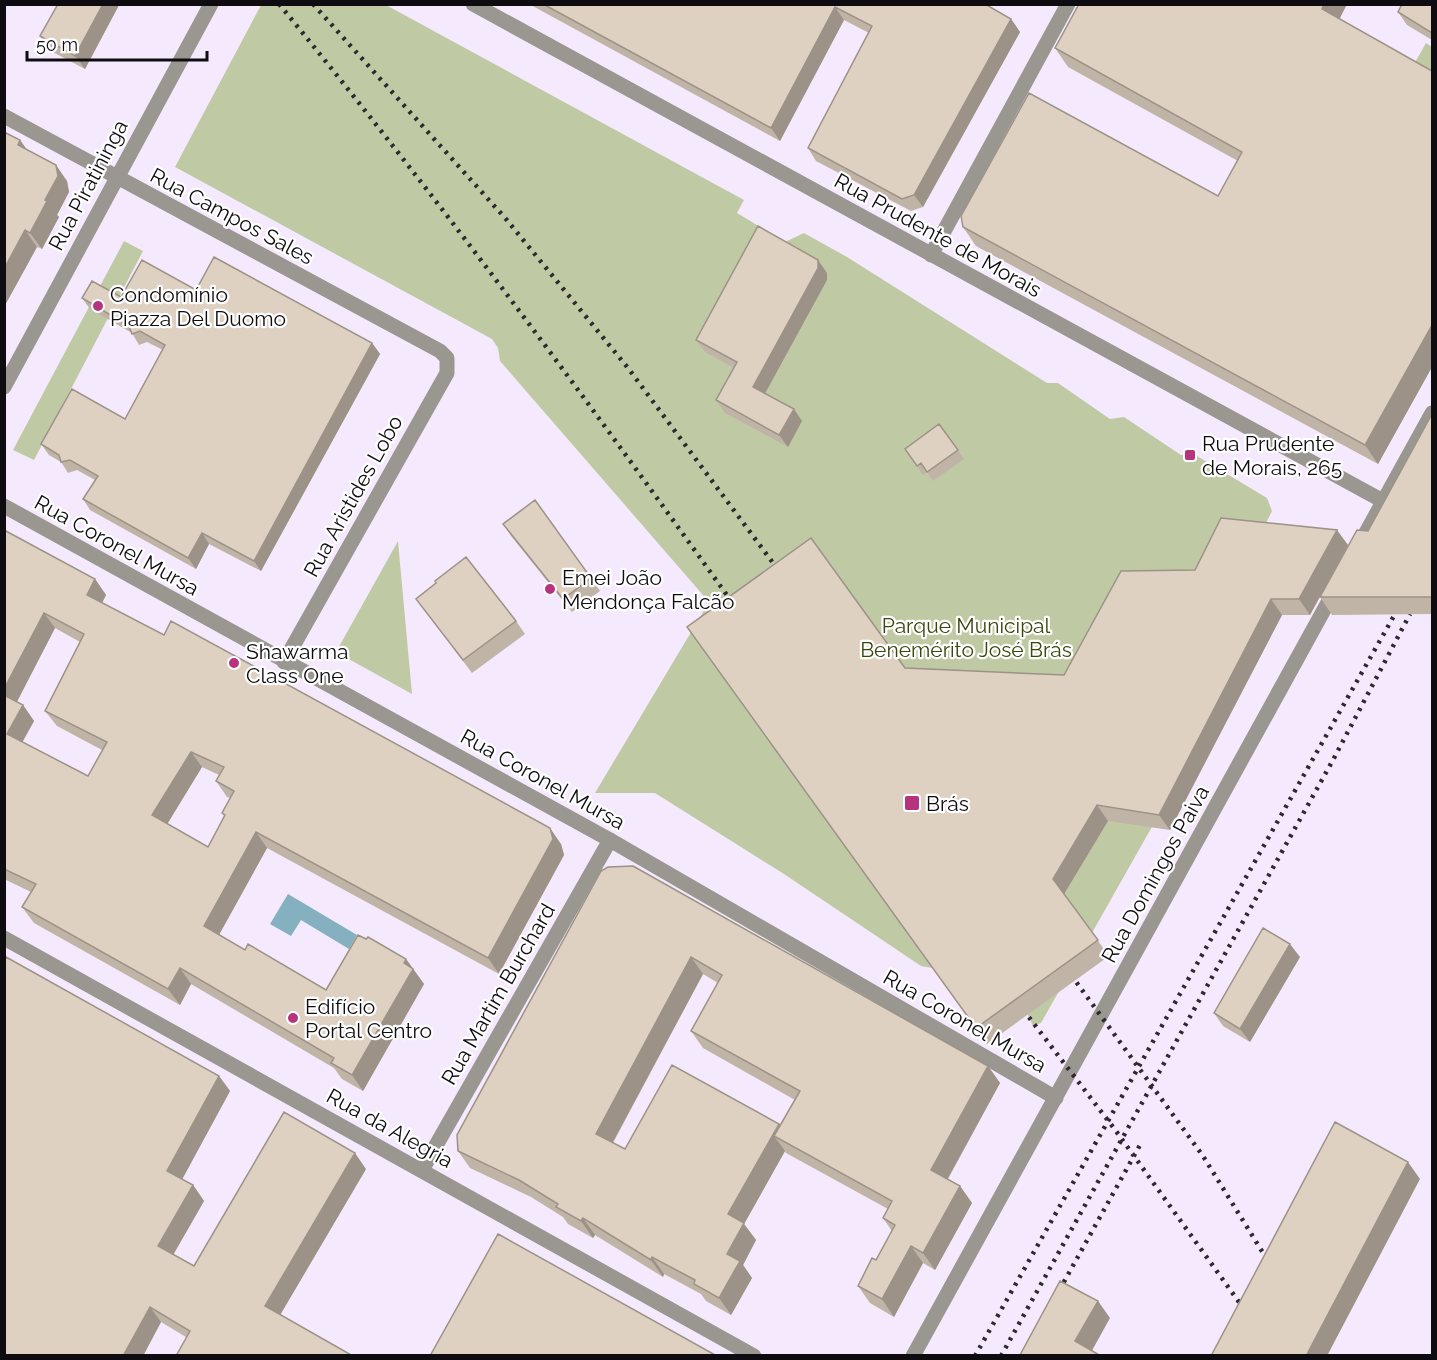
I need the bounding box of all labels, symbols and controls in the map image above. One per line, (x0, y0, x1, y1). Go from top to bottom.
scale bar (27, 24, 207, 62)
text: 50 m (36, 34, 78, 55)
street label: Rua Piratininga (43, 115, 133, 255)
street label: Rua Campos Sales (146, 162, 318, 270)
street label: Rua Prudente de Morais (830, 168, 1046, 302)
place label: Condomínio Piazza Del Duomo (110, 282, 286, 331)
marker: Condomínio Piazza Del Duomo (91, 299, 105, 313)
street label: Rua Aristides Lobo (298, 411, 408, 581)
place label: Rua Prudente de Morais, 265 (1202, 431, 1342, 480)
marker: Rua Prudente de Morais, 265 (1183, 448, 1197, 462)
street label: Rua Coronel Mursa (30, 489, 204, 601)
place label: Emei João Mendonça Falcão (562, 565, 735, 614)
marker: Emei João Mendonça Falcão (543, 582, 557, 596)
park label: Parque Municipal Benemérito José Brás (860, 613, 1072, 662)
place label: Shawarma Class One (246, 639, 348, 688)
marker: Shawarma Class One (227, 656, 241, 670)
street label: Rua Coronel Mursa (456, 723, 630, 835)
street label: Rua Domingos Paiva (1096, 781, 1214, 967)
place label: Brás (926, 791, 969, 816)
marker: Brás (903, 794, 921, 812)
street label: Rua Martim Burchard (436, 899, 560, 1089)
street label: Rua Coronel Mursa (879, 964, 1051, 1078)
place label: Edifício Portal Centro (305, 994, 432, 1043)
marker: Edifício Portal Centro (286, 1011, 300, 1025)
street label: Rua da Alegria (322, 1083, 458, 1173)

